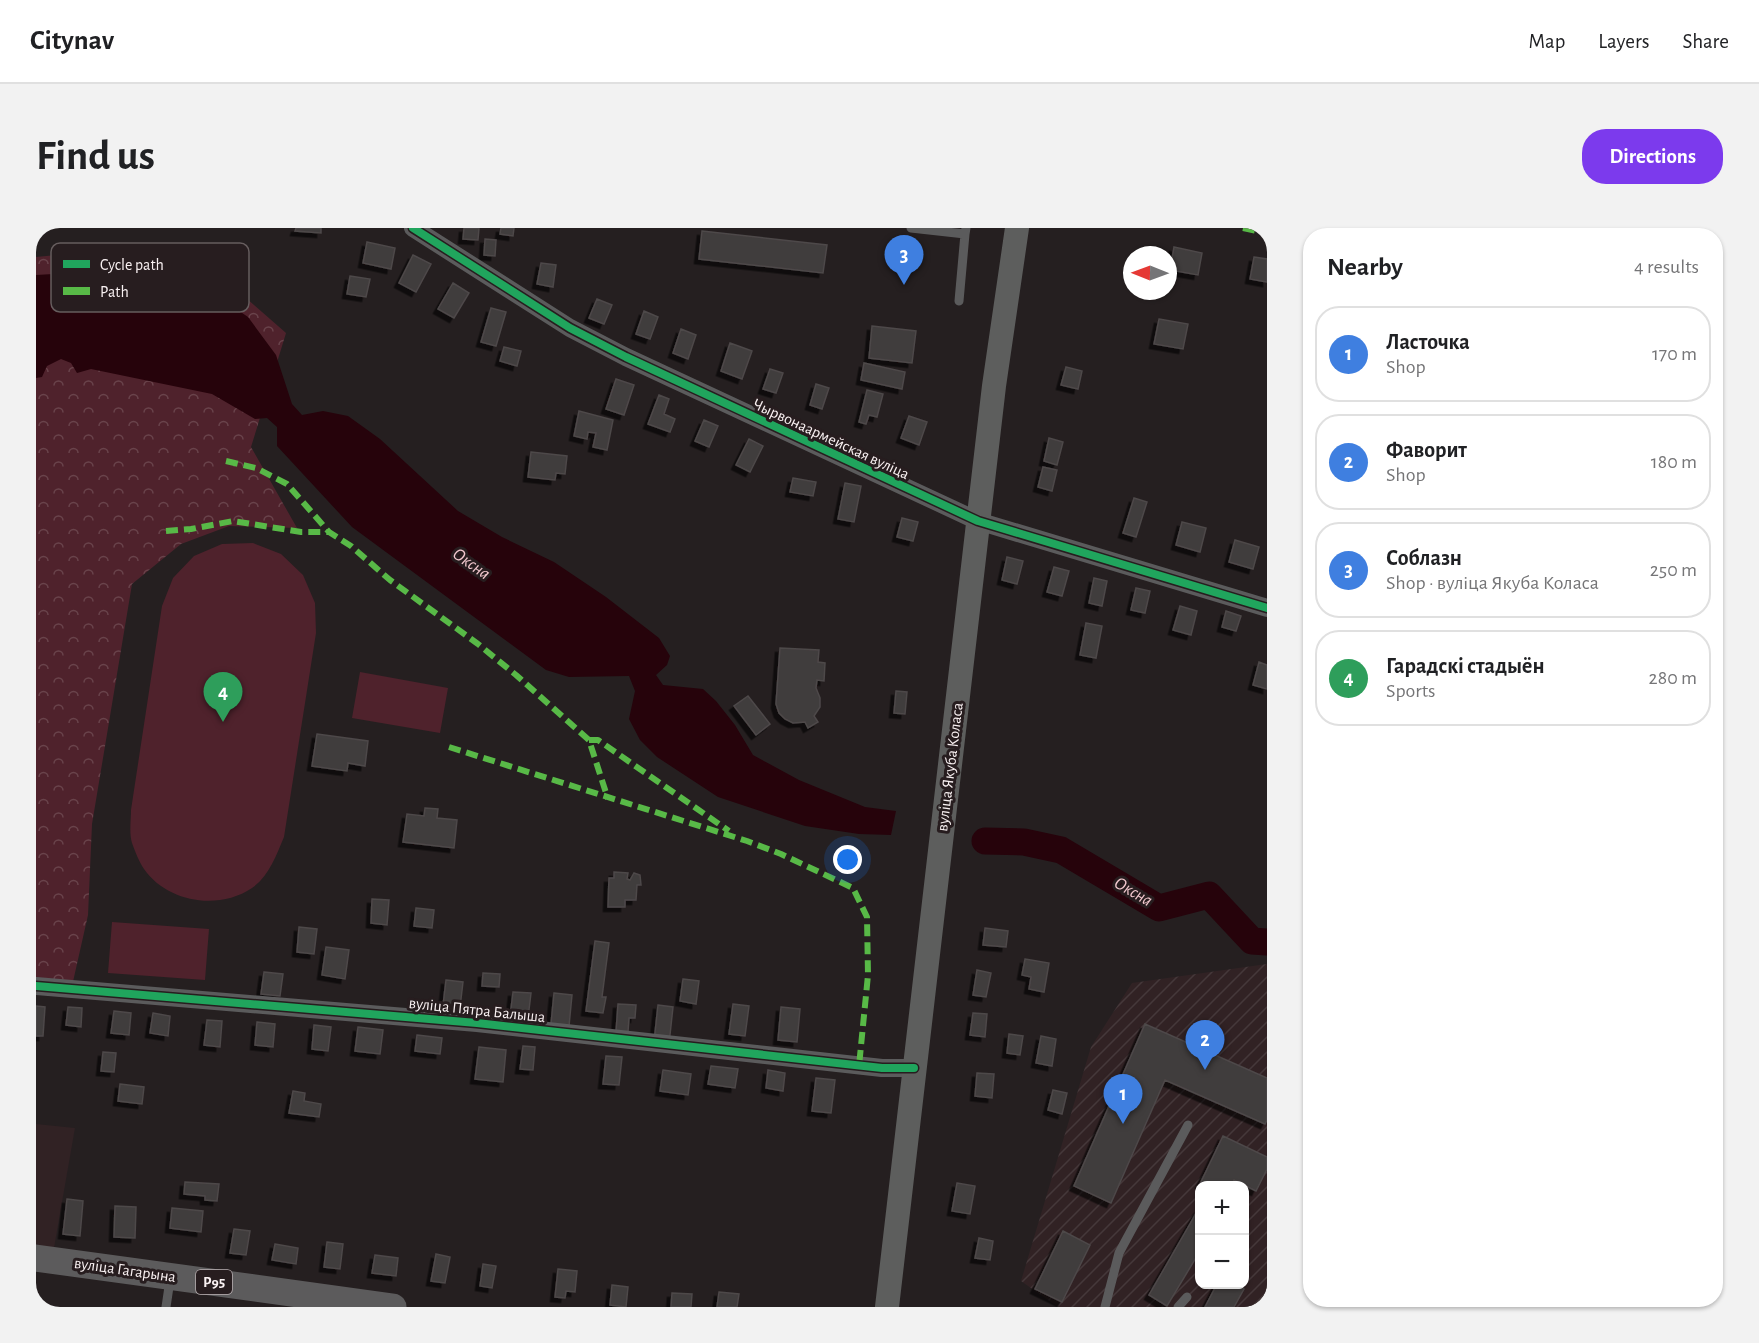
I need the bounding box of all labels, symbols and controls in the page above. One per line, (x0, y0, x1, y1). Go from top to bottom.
text: Citynav (30, 27, 114, 55)
text: Map (1529, 31, 1565, 52)
text: Layers (1598, 31, 1649, 52)
text: Share (1682, 31, 1729, 52)
button: Directions (1582, 129, 1723, 184)
text: Find us (36, 135, 155, 177)
pin: 3 (884, 236, 924, 285)
legend (51, 243, 249, 312)
north arrow (1123, 246, 1177, 300)
text: Nearby (1327, 254, 1403, 280)
text: Cycle path (100, 257, 164, 274)
text: 4 results (1634, 257, 1699, 277)
text: Path (100, 284, 129, 300)
text: Ласточка (1386, 331, 1470, 353)
text: 1 (1345, 344, 1352, 364)
text: 170 m (1652, 344, 1697, 364)
text: Shop (1386, 357, 1426, 377)
street label: Чырвонаармейская вуліца (750, 396, 912, 483)
text: Фаворит (1386, 439, 1467, 461)
text: 2 (1344, 452, 1353, 472)
text: 180 m (1651, 452, 1697, 472)
text: Shop (1386, 465, 1426, 485)
water label: Оксна (449, 545, 493, 583)
text: Соблазн (1386, 547, 1462, 569)
text: 3 (1344, 560, 1353, 580)
text: 250 m (1650, 560, 1697, 580)
text: Shop · вуліца Якуба Коласа (1386, 573, 1599, 593)
text: Гарадскі стадыён (1386, 655, 1545, 677)
text: 4 (1343, 668, 1354, 688)
text: 280 m (1649, 668, 1697, 688)
pin: 4 (204, 672, 243, 722)
text: Sports (1386, 681, 1435, 701)
street label: вуліца Якуба Коласа (934, 702, 967, 832)
your location (833, 845, 862, 874)
water label: Оксна (1111, 874, 1155, 910)
street label: вуліца Пятра Балыша (408, 995, 546, 1026)
pin: 2 (1186, 1020, 1224, 1070)
pin: 1 (1104, 1074, 1142, 1124)
map controls (1195, 1181, 1249, 1289)
button: + (1195, 1181, 1249, 1235)
button: − (1195, 1235, 1249, 1289)
street label: вуліца Гагарына (73, 1255, 177, 1286)
road number: Р95 (196, 1270, 232, 1294)

